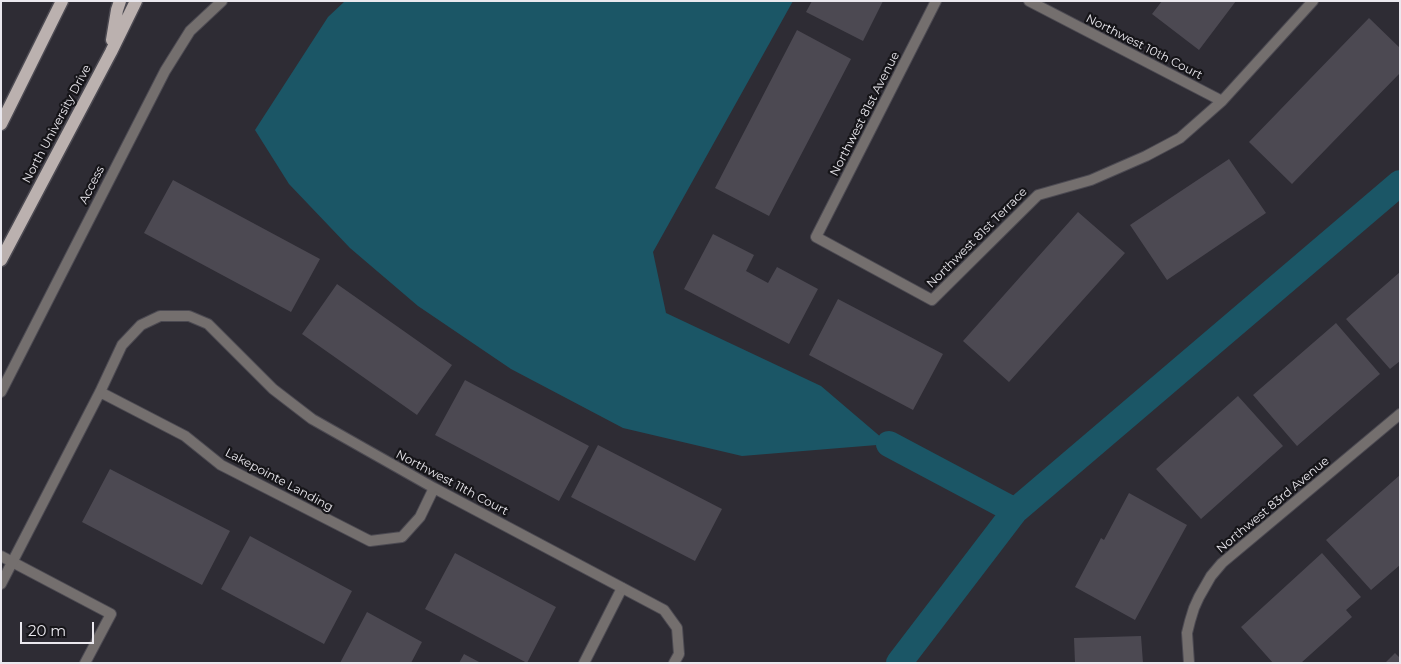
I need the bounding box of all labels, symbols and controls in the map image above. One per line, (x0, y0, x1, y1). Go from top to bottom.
street label: Northwest 10th Court (1083, 11, 1205, 83)
street label: Northwest 81st Avenue (827, 49, 903, 179)
street label: North University Drive (20, 62, 94, 186)
street label: Access (76, 164, 108, 206)
street label: Northwest 81st Terrace (924, 185, 1030, 291)
street label: Lakepointe Landing (223, 445, 335, 515)
street label: Northwest 11th Court (393, 447, 511, 519)
street label: Northwest 83rd Avenue (1214, 454, 1332, 556)
scale bar (22, 612, 96, 644)
text: 20 m (28, 621, 66, 640)

